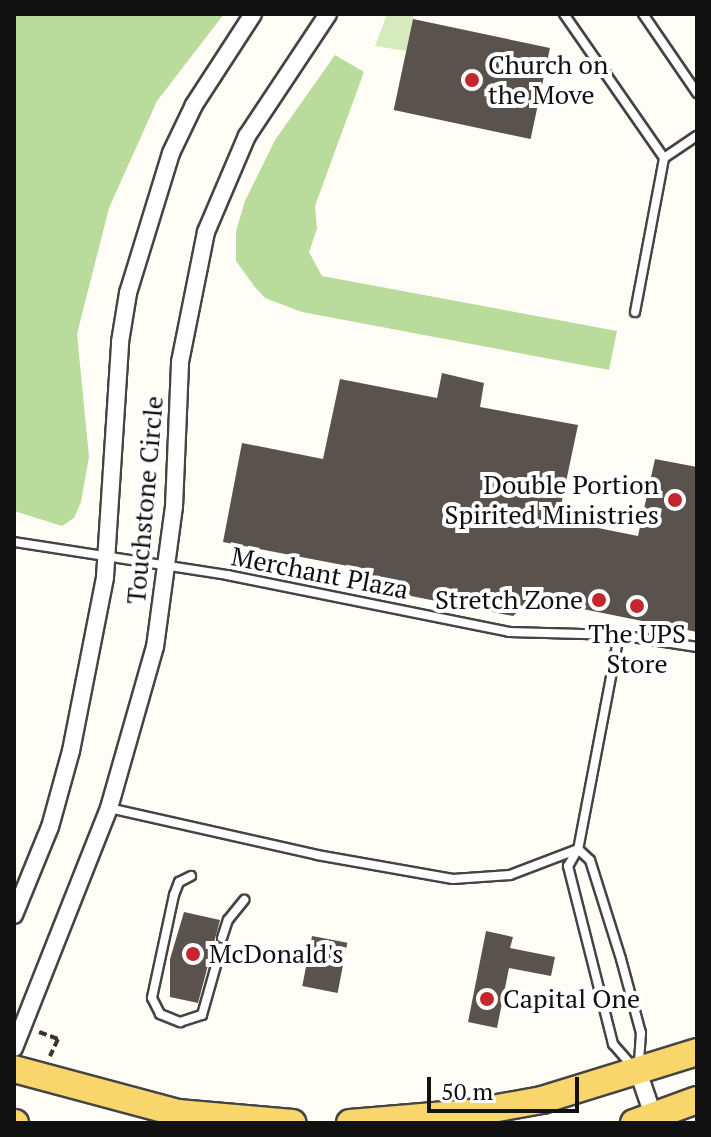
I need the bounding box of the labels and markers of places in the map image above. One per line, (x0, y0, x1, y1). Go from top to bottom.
place label: Church on the Move (488, 49, 608, 110)
marker: Church on the Move (463, 71, 481, 89)
place label: Double Portion Spirited Ministries (445, 469, 659, 530)
marker: Double Portion Spirited Ministries (666, 491, 684, 509)
place label: Stretch Zone (435, 584, 583, 616)
marker: Stretch Zone (590, 591, 608, 609)
marker: The UPS Store (628, 597, 646, 615)
place label: The UPS Store (588, 618, 686, 680)
place label: McDonald's (209, 938, 344, 970)
marker: McDonald's (184, 945, 202, 963)
place label: Capital One (503, 983, 640, 1015)
marker: Capital One (478, 990, 496, 1008)

